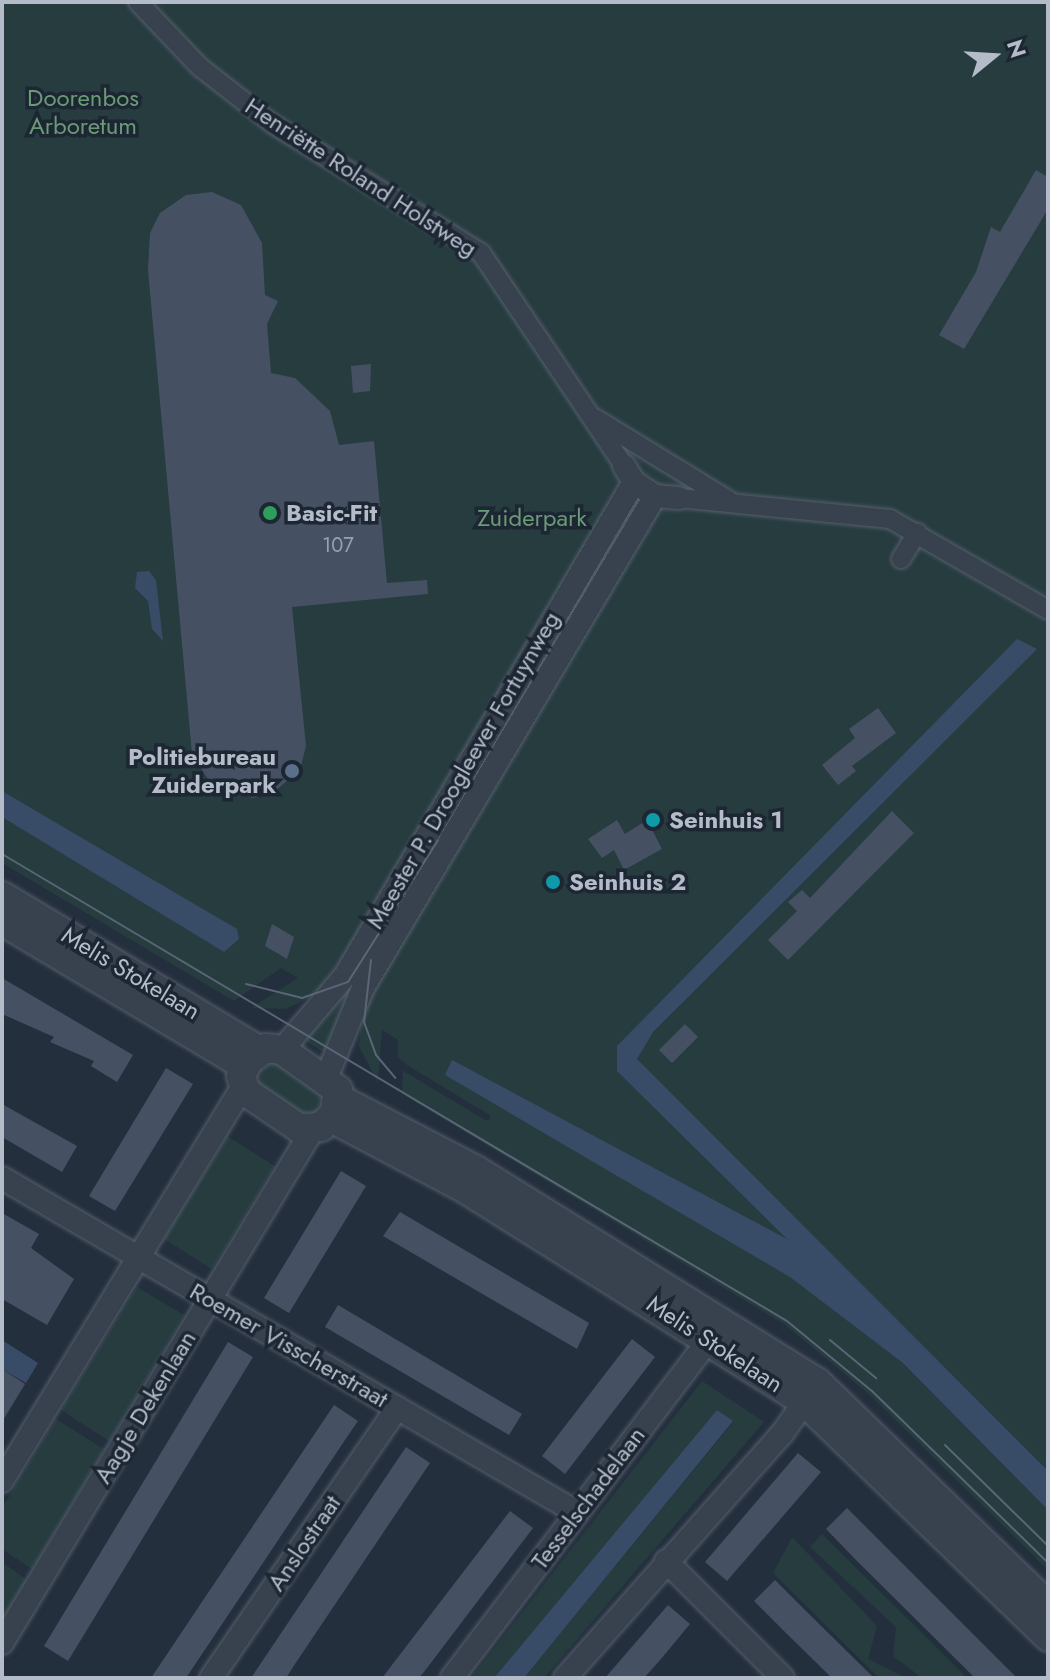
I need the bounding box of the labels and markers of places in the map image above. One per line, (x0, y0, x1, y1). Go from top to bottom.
place label: Basic-Fit (286, 499, 377, 527)
marker: Basic-Fit (261, 504, 279, 522)
place label: Politiebureau Zuiderpark (128, 743, 276, 799)
marker: Politiebureau Zuiderpark (283, 762, 301, 780)
place label: Seinhuis 1 (669, 806, 783, 834)
marker: Seinhuis 1 (644, 811, 662, 829)
place label: Seinhuis 2 (569, 868, 686, 896)
marker: Seinhuis 2 (544, 873, 562, 891)

